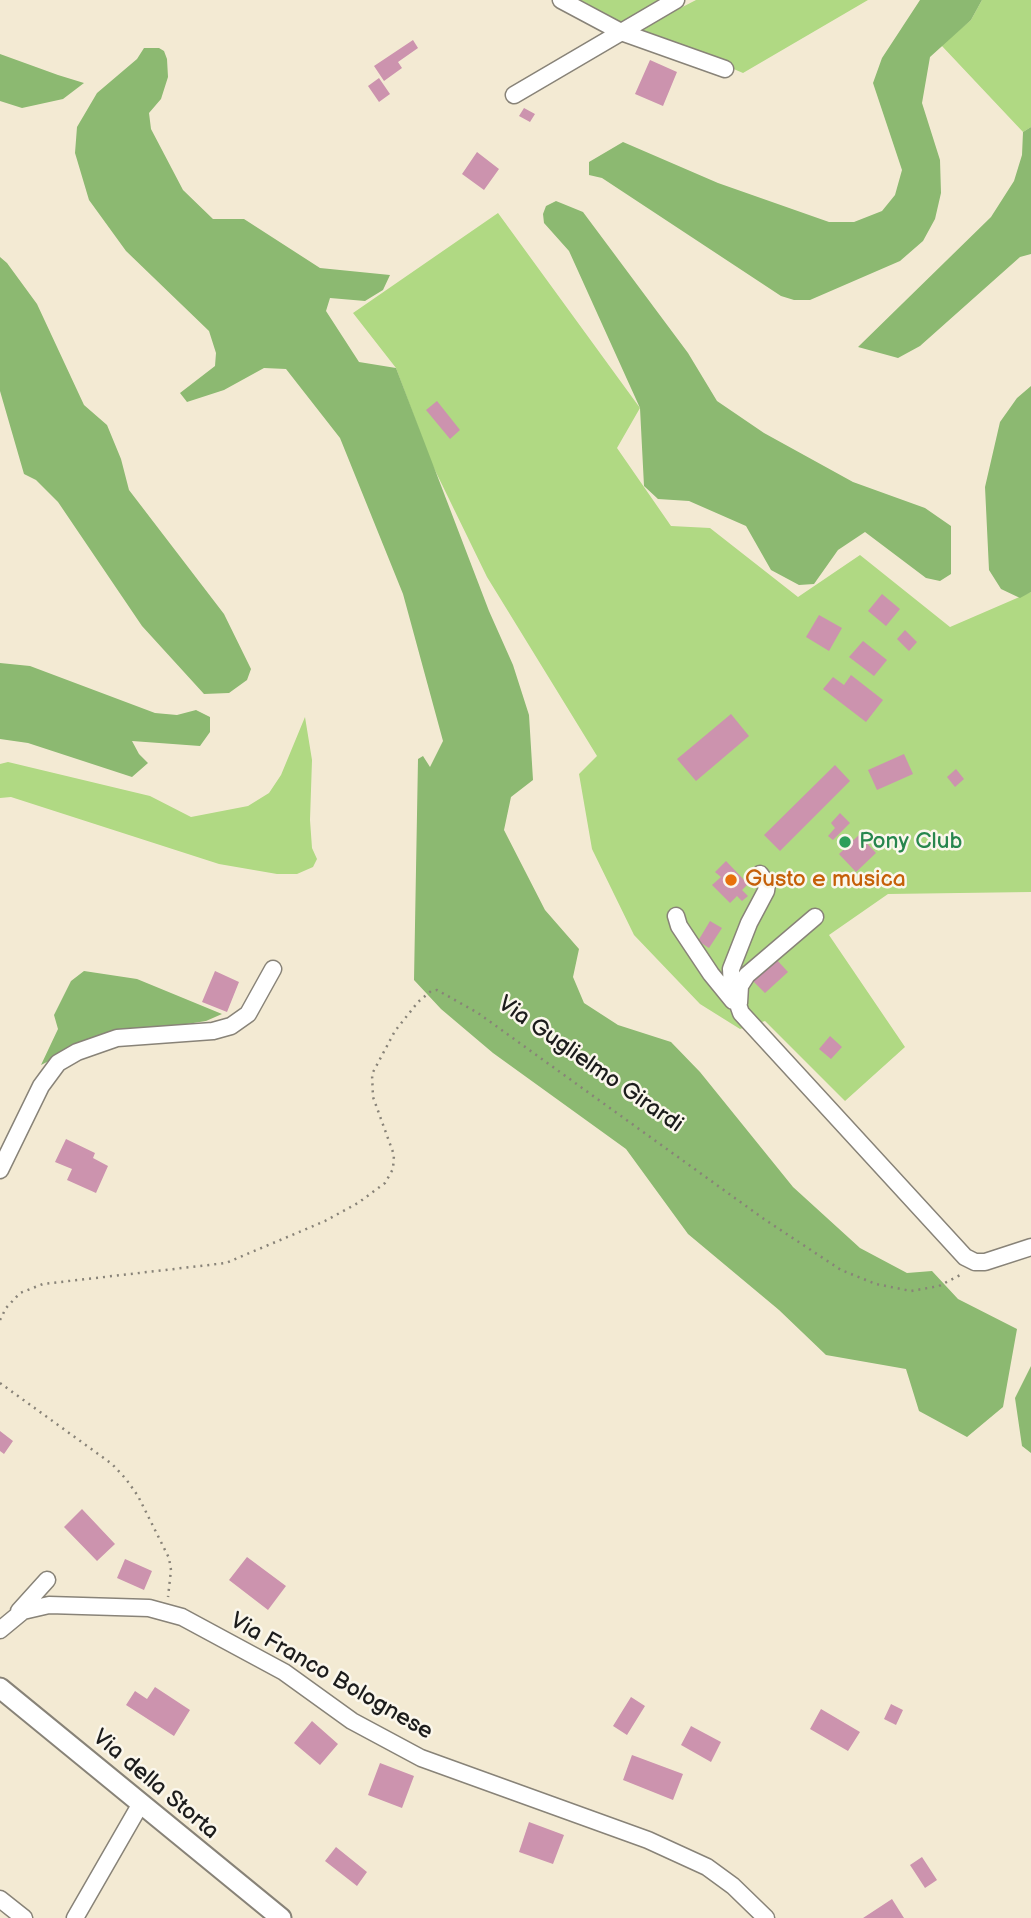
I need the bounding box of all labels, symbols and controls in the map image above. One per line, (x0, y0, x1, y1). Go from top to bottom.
place label: Pony Club (859, 828, 962, 856)
marker: Pony Club (837, 834, 853, 850)
place label: Gusto e musica (745, 866, 906, 894)
marker: Gusto e musica (723, 872, 739, 888)
street label: Via Guglielmo Girardi (492, 991, 688, 1139)
street label: Via Franco Bolognese (225, 1608, 437, 1746)
street label: Via della Storta (86, 1724, 224, 1846)

